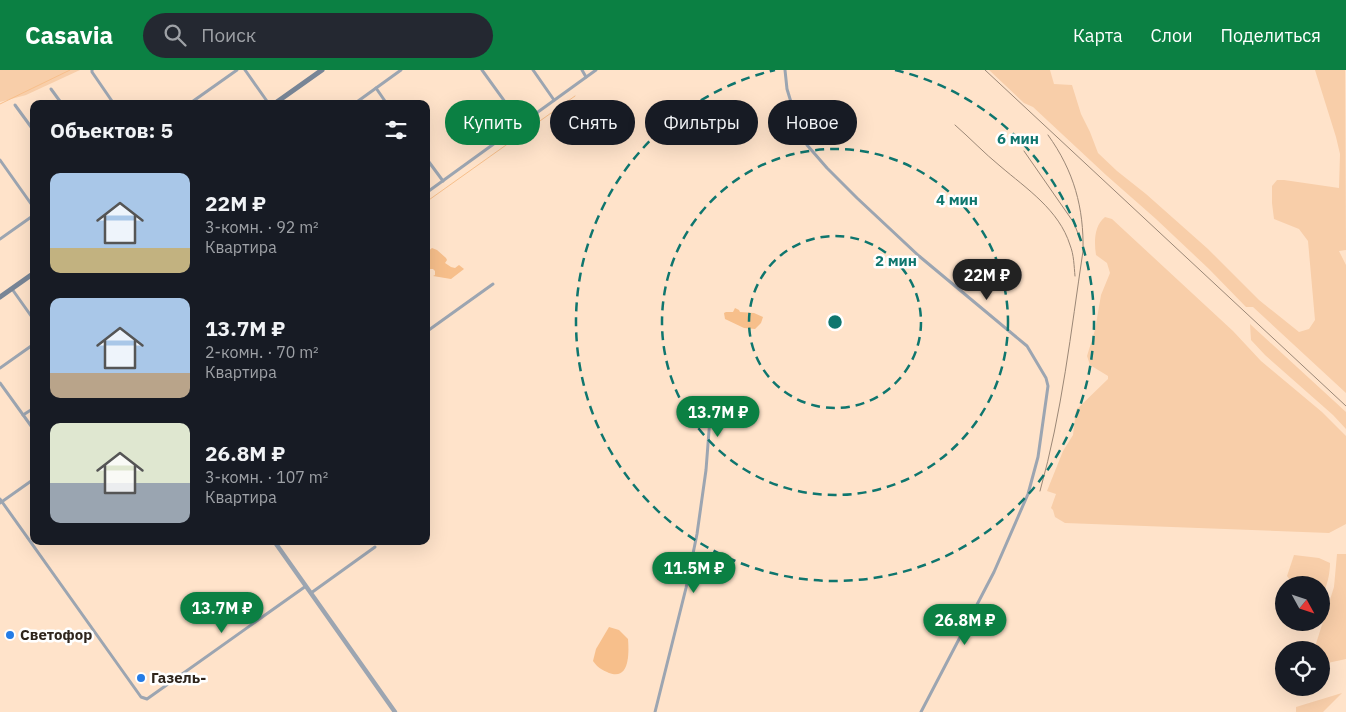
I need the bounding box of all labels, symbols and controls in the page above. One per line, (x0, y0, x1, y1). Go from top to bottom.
search box (143, 13, 493, 58)
text: Casavia (25, 19, 113, 51)
icon: search (161, 21, 189, 49)
text: Поиск (201, 23, 256, 47)
text: Карта (1073, 24, 1123, 47)
text: Слои (1151, 24, 1193, 47)
text: Поделиться (1221, 24, 1321, 47)
chip: Купить (445, 100, 540, 145)
chip: Снять (550, 100, 635, 145)
chip: Фильтры (645, 100, 758, 145)
chip: Новое (768, 100, 857, 145)
text: Объектов: 5 (50, 116, 173, 144)
icon: filters (382, 116, 410, 144)
text: 6 мин (997, 129, 1039, 148)
text: 22M ₽ (205, 189, 266, 217)
text: 4 мин (936, 190, 978, 209)
icon: home (90, 193, 150, 253)
text: 3-комн. · 92 m² (205, 217, 319, 237)
text: Квартира (205, 237, 277, 257)
text: 2 мин (875, 251, 917, 270)
pin: 22M ₽ (952, 258, 1022, 301)
text: 22M ₽ (964, 265, 1010, 285)
centre of rings (826, 313, 844, 331)
text: 13.7M ₽ (205, 314, 285, 342)
icon: home (90, 318, 150, 378)
text: 2-комн. · 70 m² (205, 342, 319, 362)
text: Квартира (205, 362, 277, 382)
pin: 13.7M ₽ (672, 396, 764, 438)
text: 13.7M ₽ (687, 402, 749, 422)
text: 26.8M ₽ (205, 439, 285, 467)
icon: home (90, 443, 150, 503)
text: 3-комн. · 107 m² (205, 467, 328, 487)
text: Квартира (205, 487, 277, 507)
pin: 11.5M ₽ (648, 552, 740, 594)
text: 11.5M ₽ (663, 558, 725, 578)
north arrow (1275, 576, 1330, 631)
map controls (1275, 576, 1330, 696)
pin: 13.7M ₽ (176, 592, 268, 634)
text: 13.7M ₽ (191, 598, 253, 618)
pin: 26.8M ₽ (919, 604, 1011, 646)
text: 26.8M ₽ (934, 610, 996, 630)
place label: Светофор (20, 625, 92, 644)
marker: Светофор (4, 629, 16, 641)
button: locate (1275, 641, 1330, 696)
place label: Газель- (151, 668, 206, 687)
marker: Газель- (135, 672, 147, 684)

